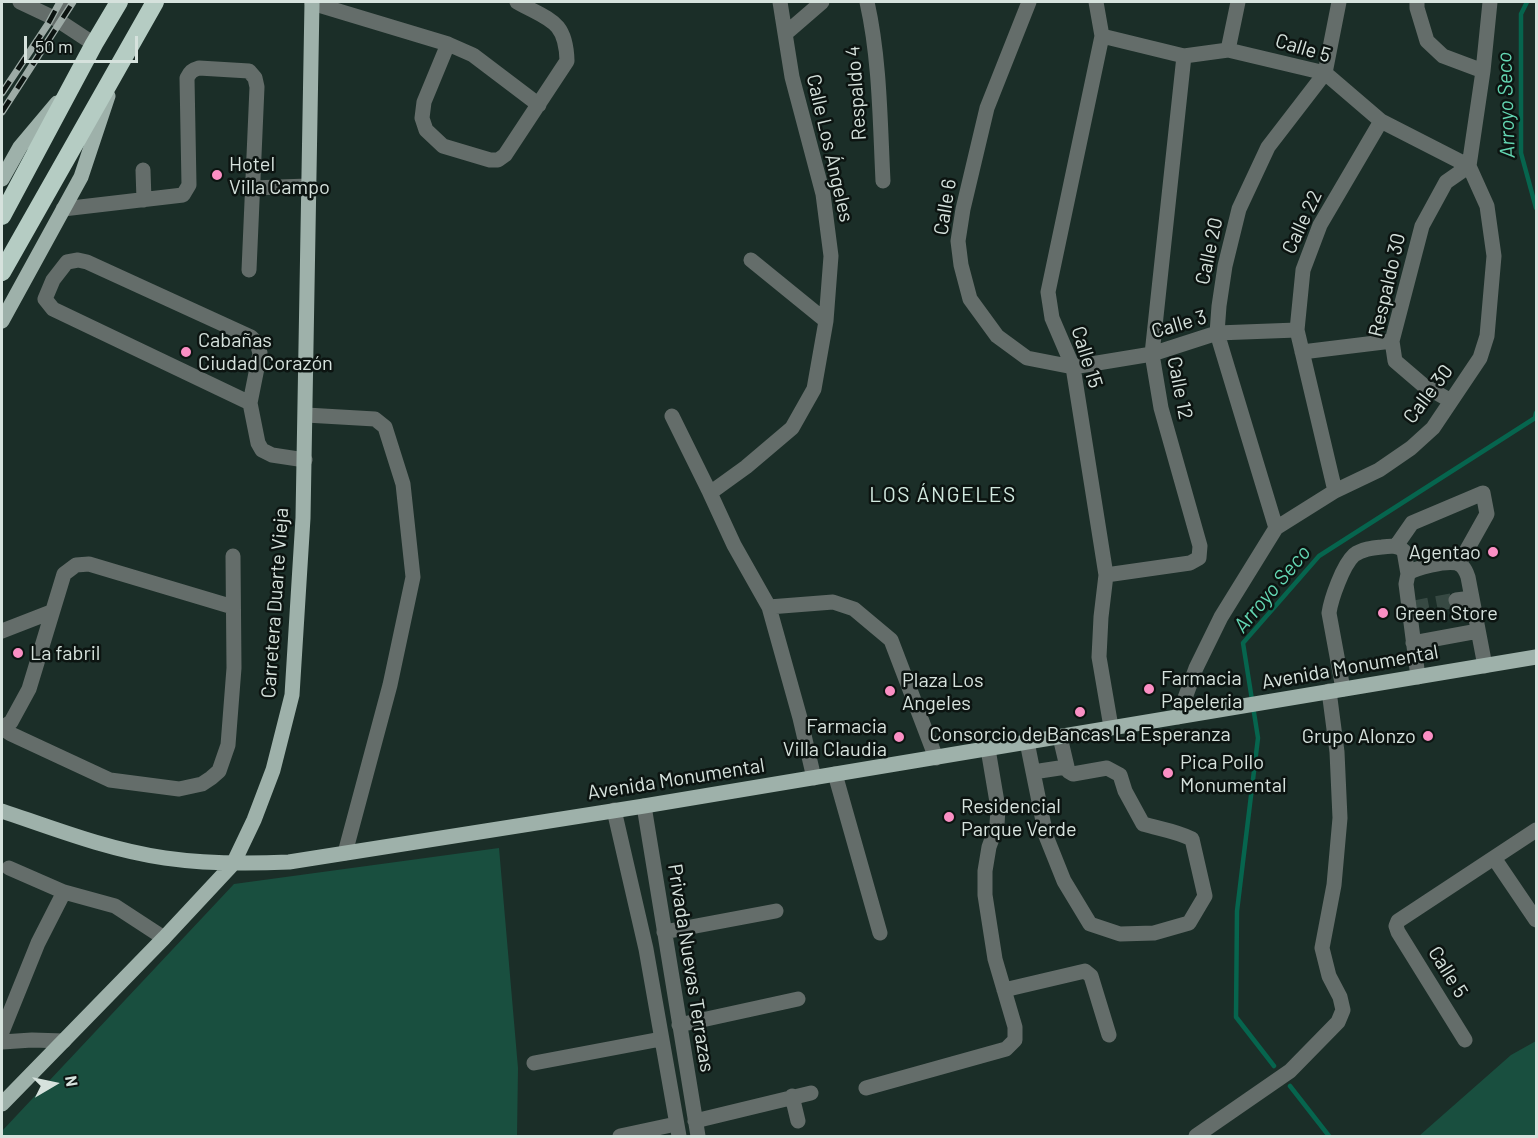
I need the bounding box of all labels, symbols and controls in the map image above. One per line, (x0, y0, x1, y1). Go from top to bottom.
scale bar (27, 24, 141, 62)
street label: Calle 5 (1273, 28, 1333, 68)
text: 50 m (35, 35, 73, 57)
street label: Respaldo 4 (841, 45, 871, 141)
water label: Arroyo Seco (1492, 51, 1520, 159)
street label: Calle Los Ángeles (801, 72, 859, 224)
place label: Hotel Villa Campo (229, 152, 330, 199)
marker: Hotel Villa Campo (210, 168, 224, 182)
street label: Calle 6 (929, 177, 961, 237)
street label: Calle 22 (1277, 186, 1327, 258)
street label: Calle 20 (1190, 215, 1228, 287)
street label: Respaldo 30 (1363, 231, 1411, 339)
street label: Calle 3 (1149, 305, 1209, 343)
street label: Calle 15 (1066, 323, 1108, 391)
place label: Cabañas Ciudad Corazón (198, 328, 333, 375)
marker: Cabañas Ciudad Corazón (179, 345, 193, 359)
street label: Calle 12 (1162, 354, 1198, 422)
street label: Calle 30 (1398, 360, 1458, 428)
district label: LOS ÁNGELES (869, 482, 1017, 508)
street label: Carretera Duarte Vieja (256, 507, 294, 699)
water label: Arroyo Seco (1228, 540, 1316, 638)
place label: Agentao (1409, 540, 1481, 564)
marker: Agentao (1486, 545, 1500, 559)
place label: Green Store (1395, 601, 1498, 625)
marker: Green Store (1376, 606, 1390, 620)
street label: Avenida Monumental (1260, 640, 1440, 694)
place label: La fabril (30, 641, 100, 665)
marker: La fabril (11, 646, 25, 660)
place label: Farmacia Papeleria (1161, 666, 1242, 713)
place label: Plaza Los Angeles (902, 668, 984, 715)
marker: Farmacia Papeleria (1142, 682, 1156, 696)
marker: Plaza Los Angeles (883, 684, 897, 698)
marker: Consorcio de Bancas La Esperanza (1073, 705, 1087, 719)
place label: Farmacia Villa Claudia (783, 714, 887, 761)
place label: Consorcio de Bancas La Esperanza (929, 722, 1231, 746)
place label: Grupo Alonzo (1302, 724, 1416, 748)
marker: Grupo Alonzo (1421, 729, 1435, 743)
marker: Farmacia Villa Claudia (892, 730, 906, 744)
place label: Pica Pollo Monumental (1180, 750, 1287, 797)
street label: Avenida Monumental (586, 753, 766, 805)
marker: Pica Pollo Monumental (1161, 766, 1175, 780)
place label: Residencial Parque Verde (961, 794, 1077, 841)
marker: Residencial Parque Verde (942, 810, 956, 824)
street label: Privada Nuevas Terrazas (663, 862, 719, 1074)
street label: Calle 5 (1423, 942, 1473, 1002)
north arrow (24, 1054, 84, 1114)
text: N (62, 1074, 82, 1088)

